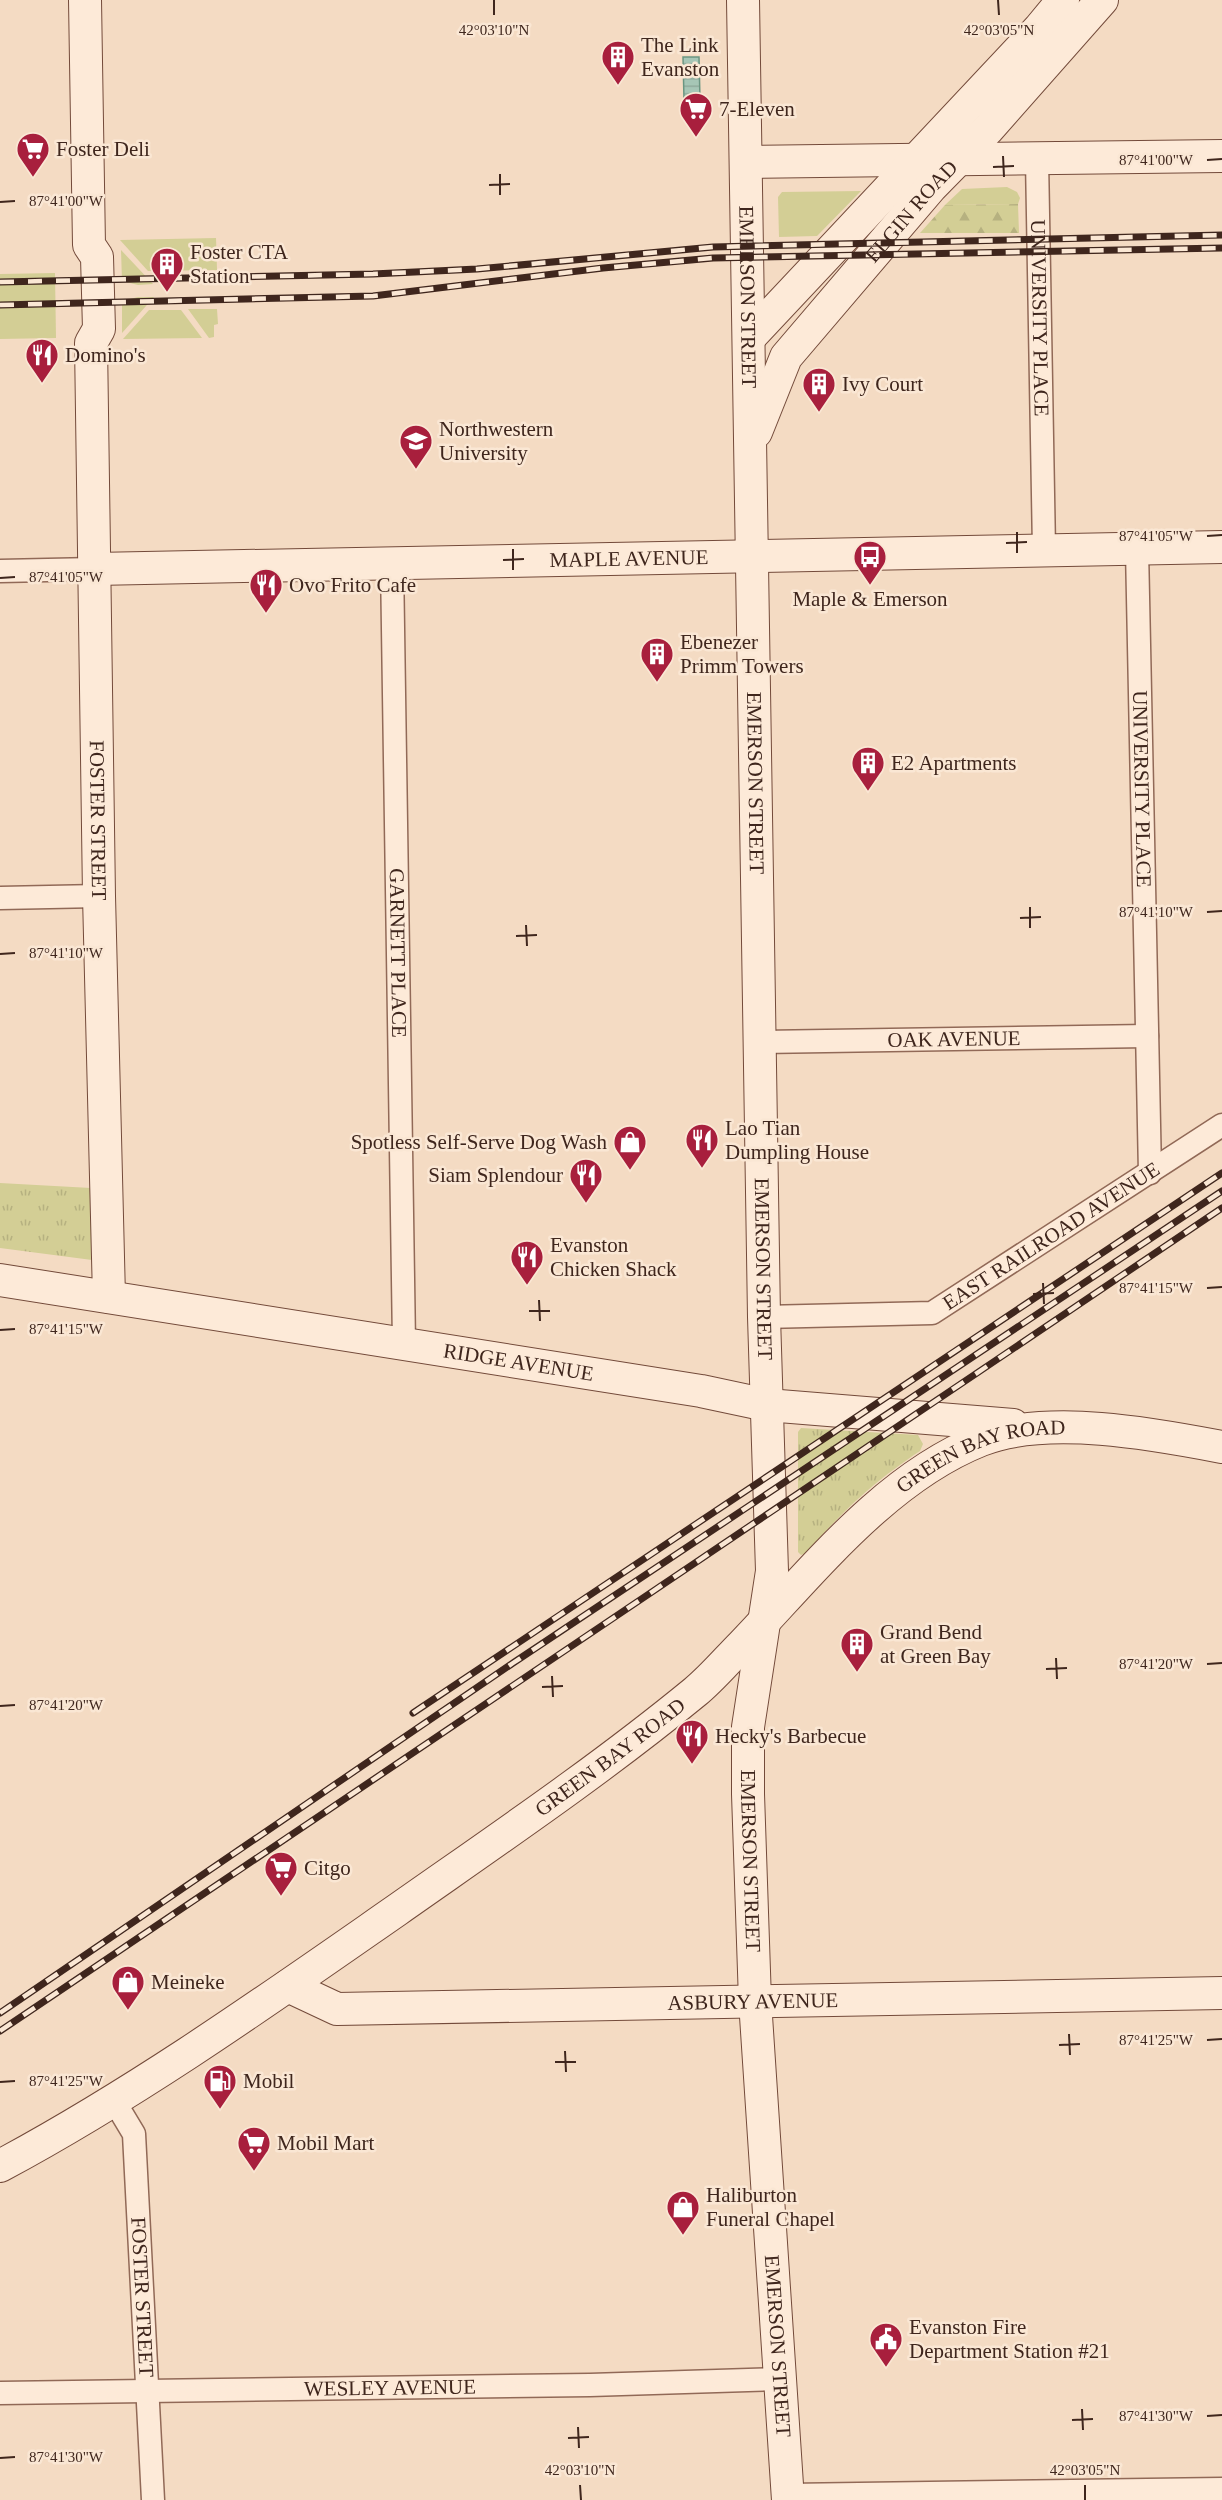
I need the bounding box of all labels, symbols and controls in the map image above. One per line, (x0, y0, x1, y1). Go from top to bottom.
text: 42°03'10"N (459, 22, 529, 38)
text: 42°03'05"N (964, 22, 1034, 38)
place label: The Link Evanston (641, 33, 720, 81)
building icon: The Link Evanston (600, 39, 636, 86)
supermarket icon: 7-Eleven (678, 91, 714, 138)
place label: 7-Eleven (719, 97, 795, 121)
supermarket icon: Foster Deli (15, 131, 51, 178)
place label: Foster Deli (56, 137, 150, 161)
text: 87°41'00"W (1119, 152, 1194, 168)
street label: ELGIN ROAD (860, 155, 962, 267)
text: 87°41'00"W (29, 193, 104, 209)
street label: EMERSON STREET (734, 205, 761, 389)
street label: UNIVERSITY PLACE (1026, 219, 1054, 417)
place label: Foster CTA Station (190, 240, 289, 288)
building icon: Foster CTA Station (149, 246, 185, 293)
restaurant icon: Domino's (24, 337, 60, 384)
place label: Domino's (65, 343, 146, 367)
building icon: Ivy Court (801, 366, 837, 413)
place label: Ivy Court (842, 372, 923, 396)
place label: Northwestern University (439, 417, 554, 465)
school or university icon: Northwestern University (398, 423, 434, 470)
text: 87°41'05"W (1119, 528, 1194, 544)
bus stop icon: Maple & Emerson (852, 539, 888, 586)
street label: MAPLE AVENUE (549, 545, 709, 572)
restaurant icon: Ovo Frito Cafe (248, 567, 284, 614)
text: 87°41'05"W (29, 569, 104, 585)
place label: Ovo Frito Cafe (289, 573, 416, 597)
place label: Maple & Emerson (792, 587, 948, 611)
place label: Ebenezer Primm Towers (680, 630, 804, 678)
building icon: Ebenezer Primm Towers (639, 636, 675, 683)
street label: UNIVERSITY PLACE (1128, 690, 1156, 888)
street label: EMERSON STREET (742, 691, 769, 875)
street label: FOSTER STREET (85, 740, 111, 901)
building icon: E2 Apartments (850, 745, 886, 792)
place label: E2 Apartments (891, 751, 1016, 775)
street label: GARNETT PLACE (385, 868, 411, 1038)
text: 87°41'10"W (1119, 904, 1194, 920)
text: 87°41'10"W (29, 945, 104, 961)
street label: OAK AVENUE (887, 1026, 1021, 1052)
place label: Lao Tian Dumpling House (725, 1116, 869, 1164)
restaurant icon: Lao Tian Dumpling House (684, 1122, 720, 1169)
shop icon: Spotless Self-Serve Dog Wash (612, 1124, 648, 1171)
place label: Spotless Self-Serve Dog Wash (351, 1130, 607, 1154)
restaurant icon: Siam Splendour (568, 1157, 604, 1204)
street label: EAST RAILROAD AVENUE (938, 1157, 1164, 1315)
place label: Siam Splendour (428, 1163, 563, 1187)
street label: EMERSON STREET (750, 1177, 777, 1361)
place label: Evanston Chicken Shack (550, 1233, 677, 1281)
restaurant icon: Evanston Chicken Shack (509, 1239, 545, 1286)
text: 87°41'15"W (1119, 1280, 1194, 1296)
text: 87°41'15"W (29, 1321, 104, 1337)
street label: RIDGE AVENUE (442, 1338, 595, 1386)
street label: GREEN BAY ROAD (891, 1415, 1065, 1498)
place label: Grand Bend at Green Bay (880, 1620, 991, 1668)
building icon: Grand Bend at Green Bay (839, 1626, 875, 1673)
text: 87°41'20"W (1119, 1656, 1194, 1672)
street label: GREEN BAY ROAD (530, 1693, 690, 1821)
text: 87°41'20"W (29, 1697, 104, 1713)
restaurant icon: Hecky's Barbecue (674, 1718, 710, 1765)
place label: Hecky's Barbecue (715, 1724, 866, 1748)
street label: EMERSON STREET (736, 1770, 765, 1953)
supermarket icon: Citgo (263, 1850, 299, 1897)
place label: Citgo (304, 1856, 351, 1880)
shop icon: Meineke (110, 1964, 146, 2011)
place label: Meineke (151, 1970, 224, 1994)
street label: ASBURY AVENUE (667, 1988, 839, 2015)
text: 87°41'25"W (1119, 2032, 1194, 2048)
fuel station icon: Mobil (202, 2063, 238, 2110)
place label: Mobil (243, 2069, 295, 2093)
text: 87°41'25"W (29, 2073, 104, 2089)
supermarket icon: Mobil Mart (236, 2125, 272, 2172)
place label: Mobil Mart (277, 2131, 375, 2155)
place label: Haliburton Funeral Chapel (706, 2183, 835, 2231)
shop icon: Haliburton Funeral Chapel (665, 2189, 701, 2236)
street label: FOSTER STREET (126, 2216, 159, 2378)
street label: EMERSON STREET (760, 2254, 796, 2438)
place label: Evanston Fire Department Station #21 (909, 2315, 1110, 2363)
public building icon: Evanston Fire Department Station #21 (868, 2321, 904, 2368)
street label: WESLEY AVENUE (304, 2375, 476, 2401)
text: 87°41'30"W (1119, 2408, 1194, 2424)
text: 87°41'30"W (29, 2449, 104, 2465)
text: 42°03'10"N (545, 2462, 615, 2478)
text: 42°03'05"N (1050, 2462, 1120, 2478)

